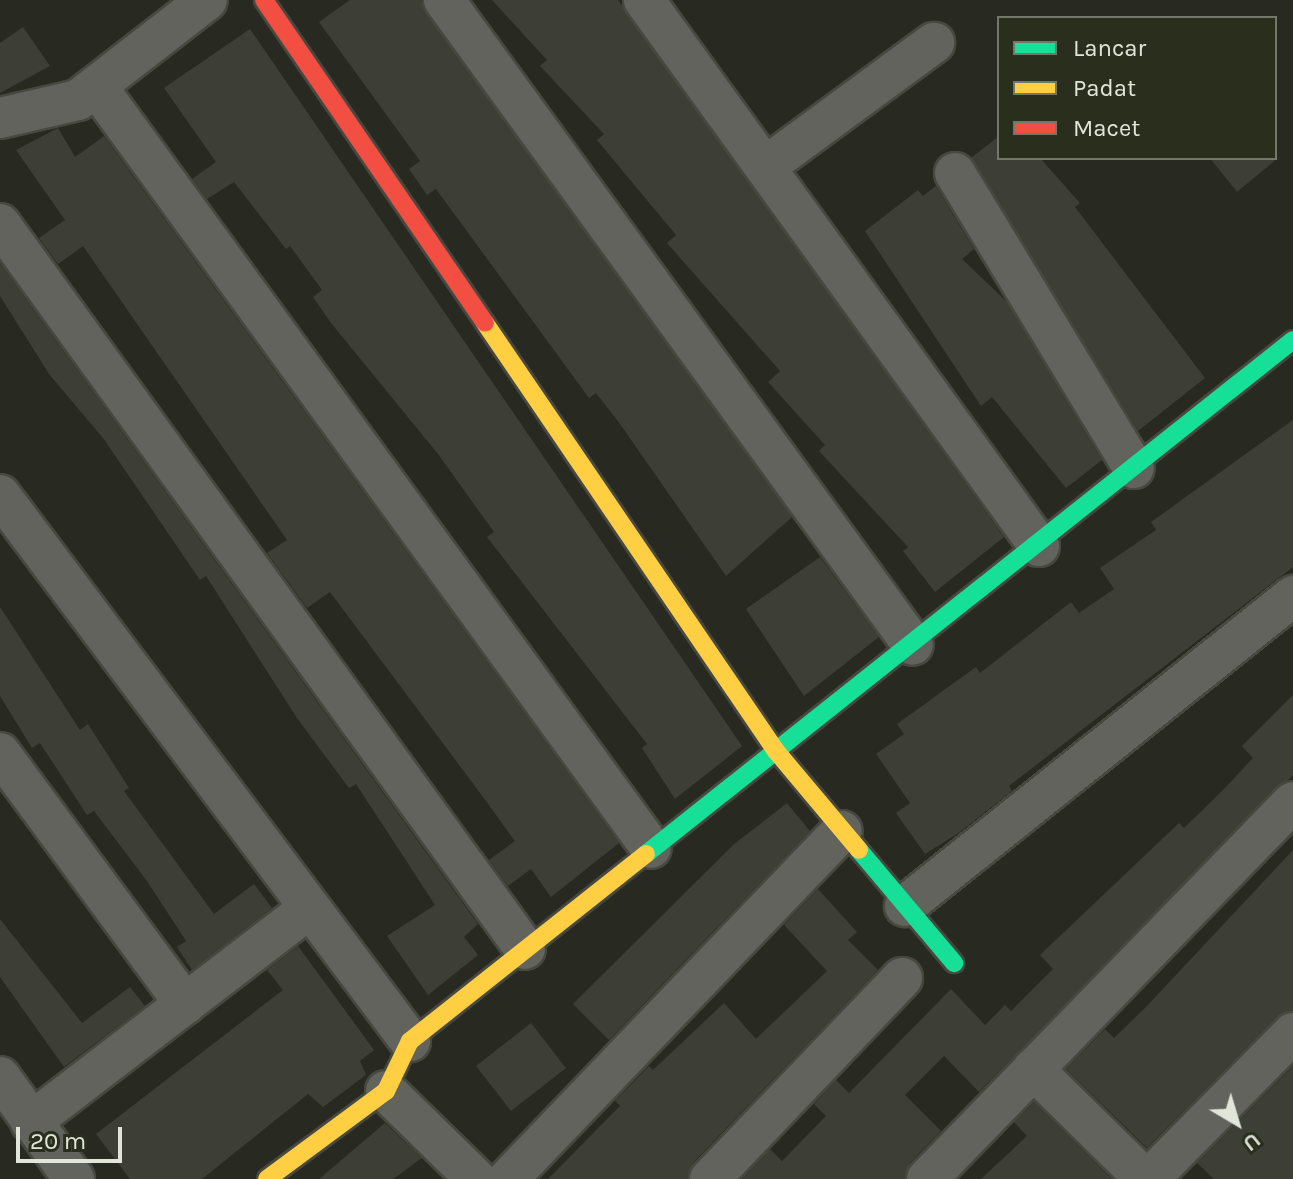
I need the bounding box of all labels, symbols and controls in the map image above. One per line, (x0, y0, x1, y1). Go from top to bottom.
legend (997, 16, 1277, 160)
text: Lancar (1073, 34, 1146, 62)
text: Padat (1073, 74, 1136, 102)
text: Macet (1073, 114, 1140, 142)
north arrow (1197, 1083, 1277, 1163)
scale bar (20, 1111, 126, 1161)
text: 20 m (30, 1127, 86, 1155)
text: U (1238, 1127, 1266, 1157)

